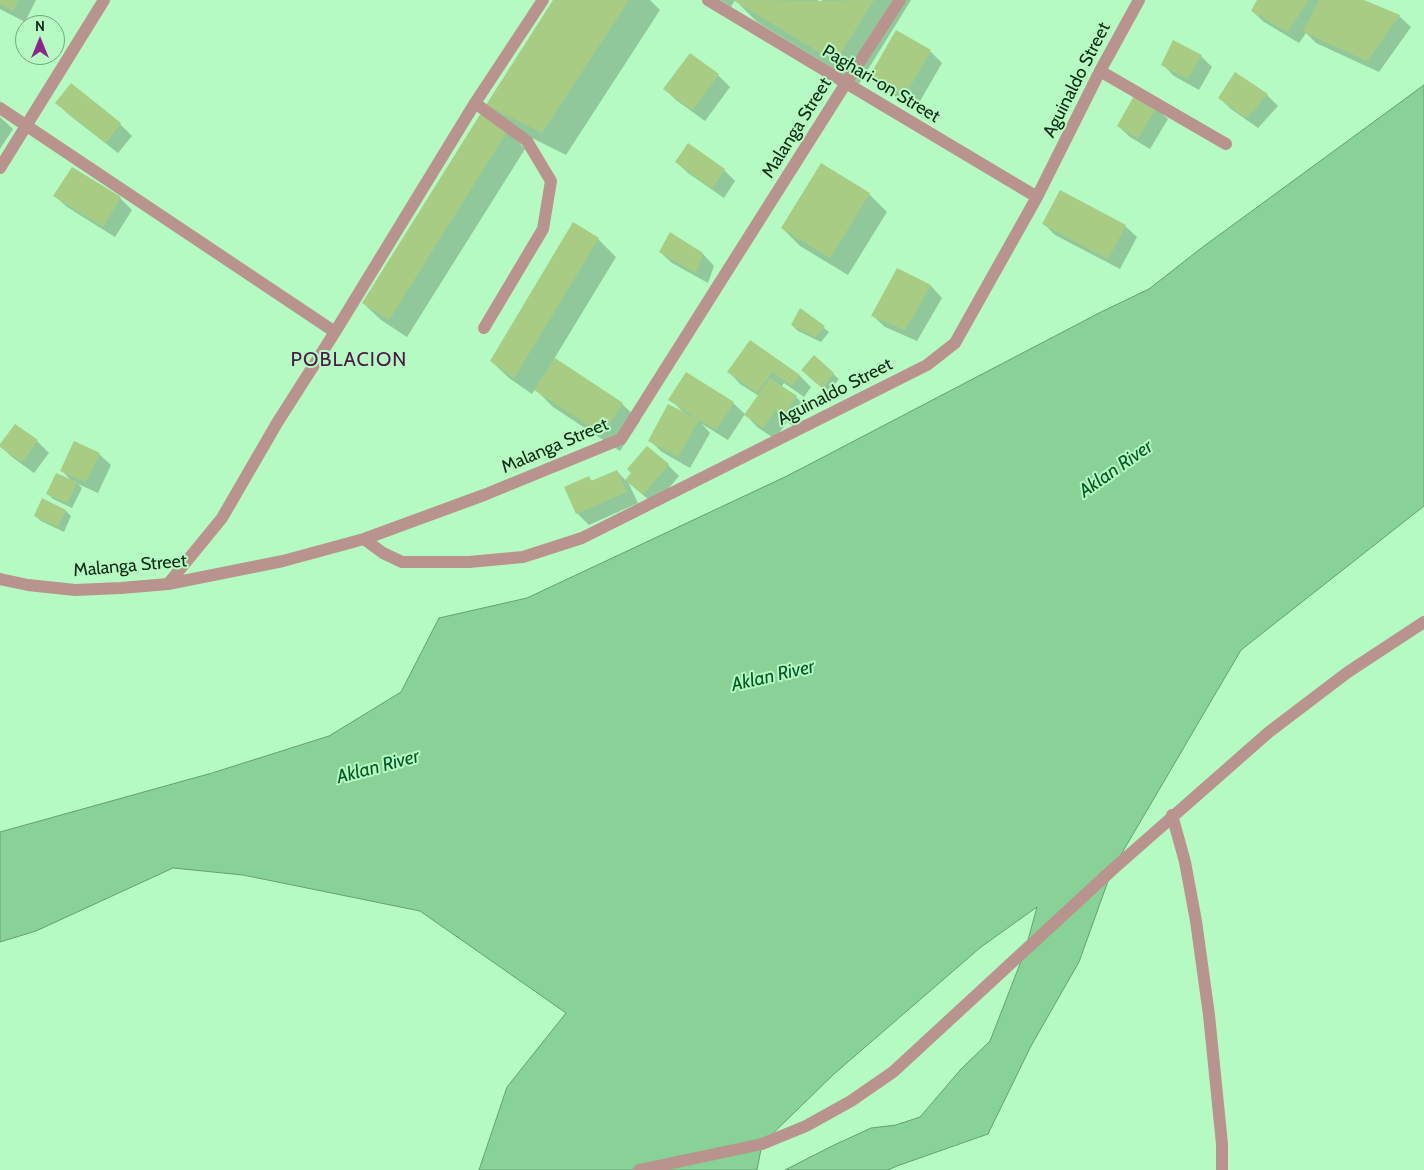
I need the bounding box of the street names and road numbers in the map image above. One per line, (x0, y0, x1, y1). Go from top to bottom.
street label: Aguinaldo Street (1039, 19, 1115, 141)
street label: Paghari-on Street (818, 40, 944, 128)
street label: Malanga Street (758, 74, 836, 182)
street label: Aguinaldo Street (774, 354, 896, 430)
street label: Malanga Street (498, 414, 612, 478)
street label: Malanga Street (72, 550, 188, 582)

